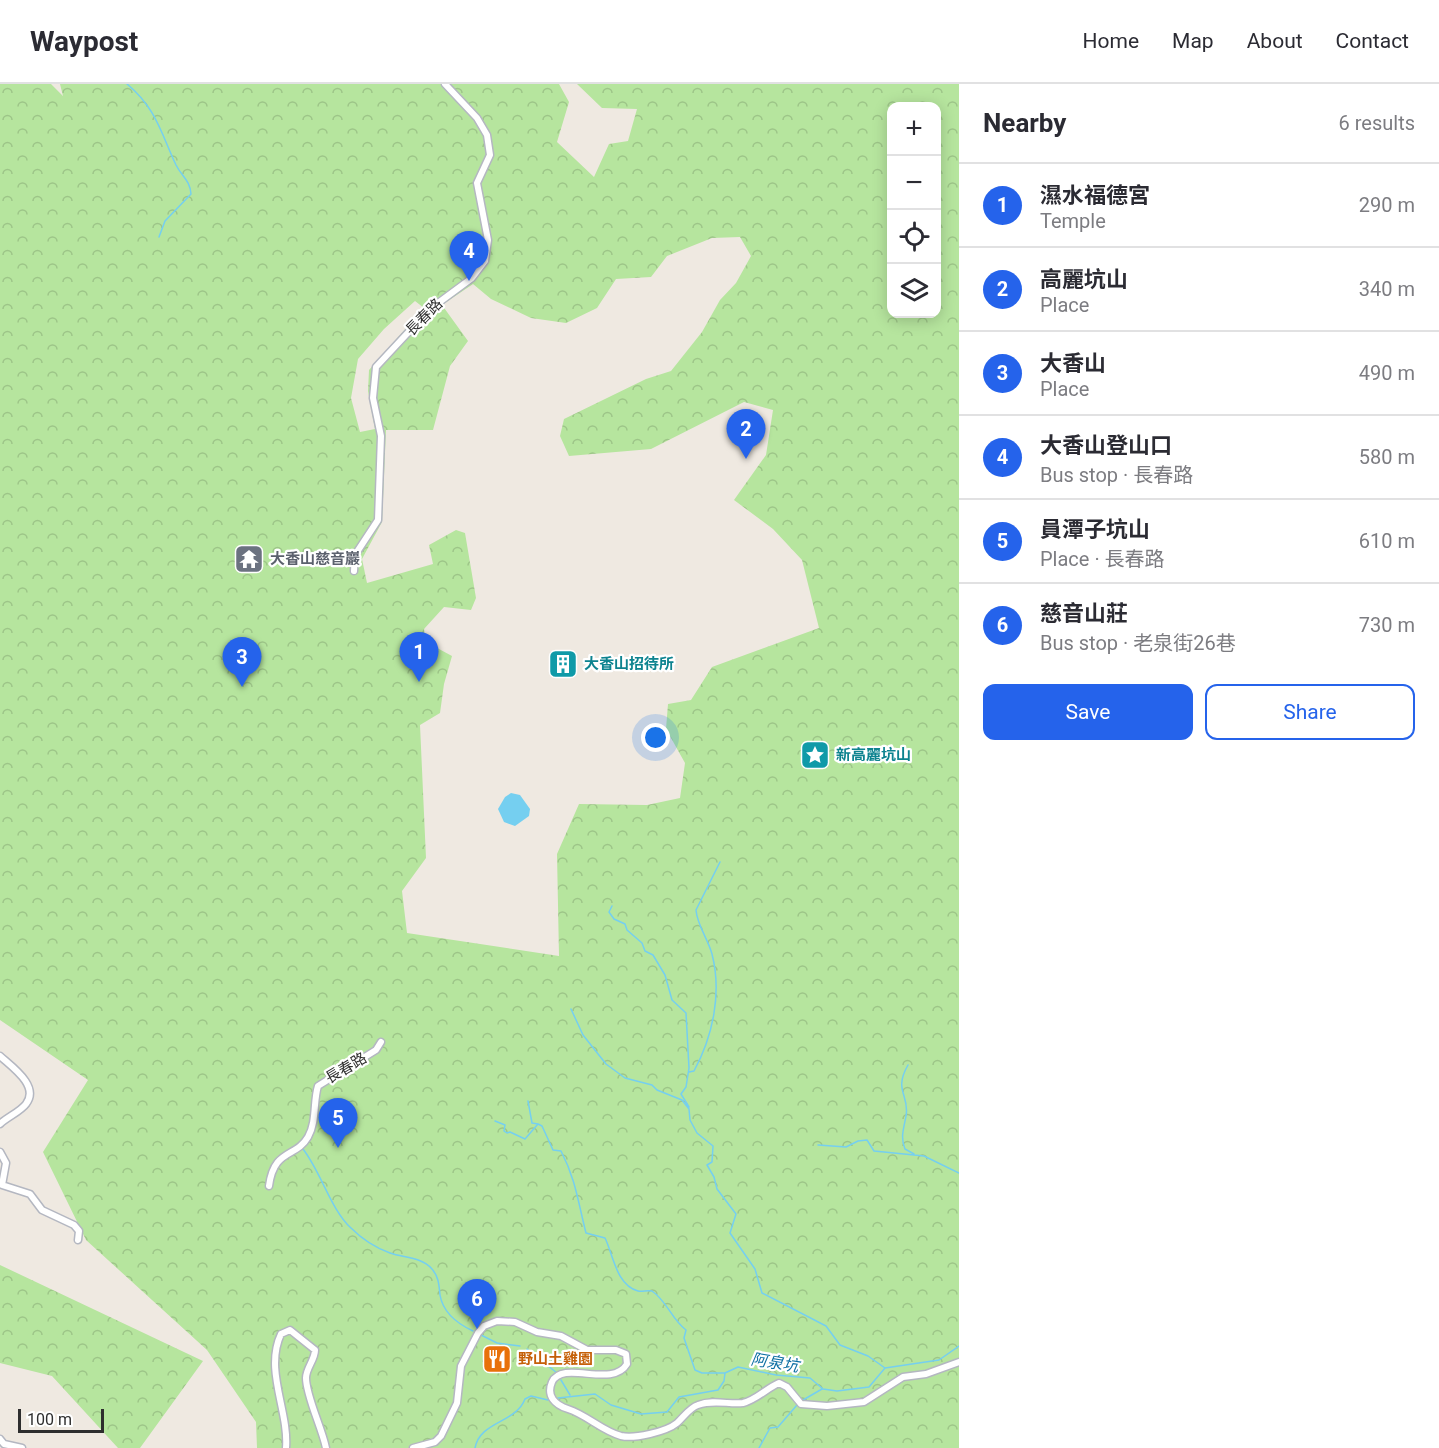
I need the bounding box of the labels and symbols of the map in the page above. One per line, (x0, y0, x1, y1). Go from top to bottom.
pin: 4 (450, 232, 488, 281)
street label: 長春路 (402, 295, 446, 339)
pin: 2 (726, 410, 766, 459)
temple icon: 大香山慈音巖 (233, 543, 265, 575)
place label: 大香山慈音巖 (270, 550, 360, 568)
pin: 1 (400, 632, 438, 682)
pin: 3 (222, 638, 262, 687)
building icon: 大香山招待所 (547, 648, 579, 680)
place label: 大香山招待所 (584, 655, 674, 673)
your location (641, 723, 670, 752)
place icon: 新高麗坑山 (799, 739, 831, 771)
place label: 新高麗坑山 (836, 746, 911, 764)
street label: 長春路 (322, 1049, 370, 1087)
pin: 5 (318, 1098, 358, 1148)
pin: 6 (458, 1280, 496, 1329)
restaurant icon: 野山土雞園 (481, 1343, 513, 1375)
water label: 阿泉坑 (750, 1349, 802, 1376)
place label: 野山土雞園 (518, 1350, 593, 1368)
scale bar (18, 1406, 104, 1434)

